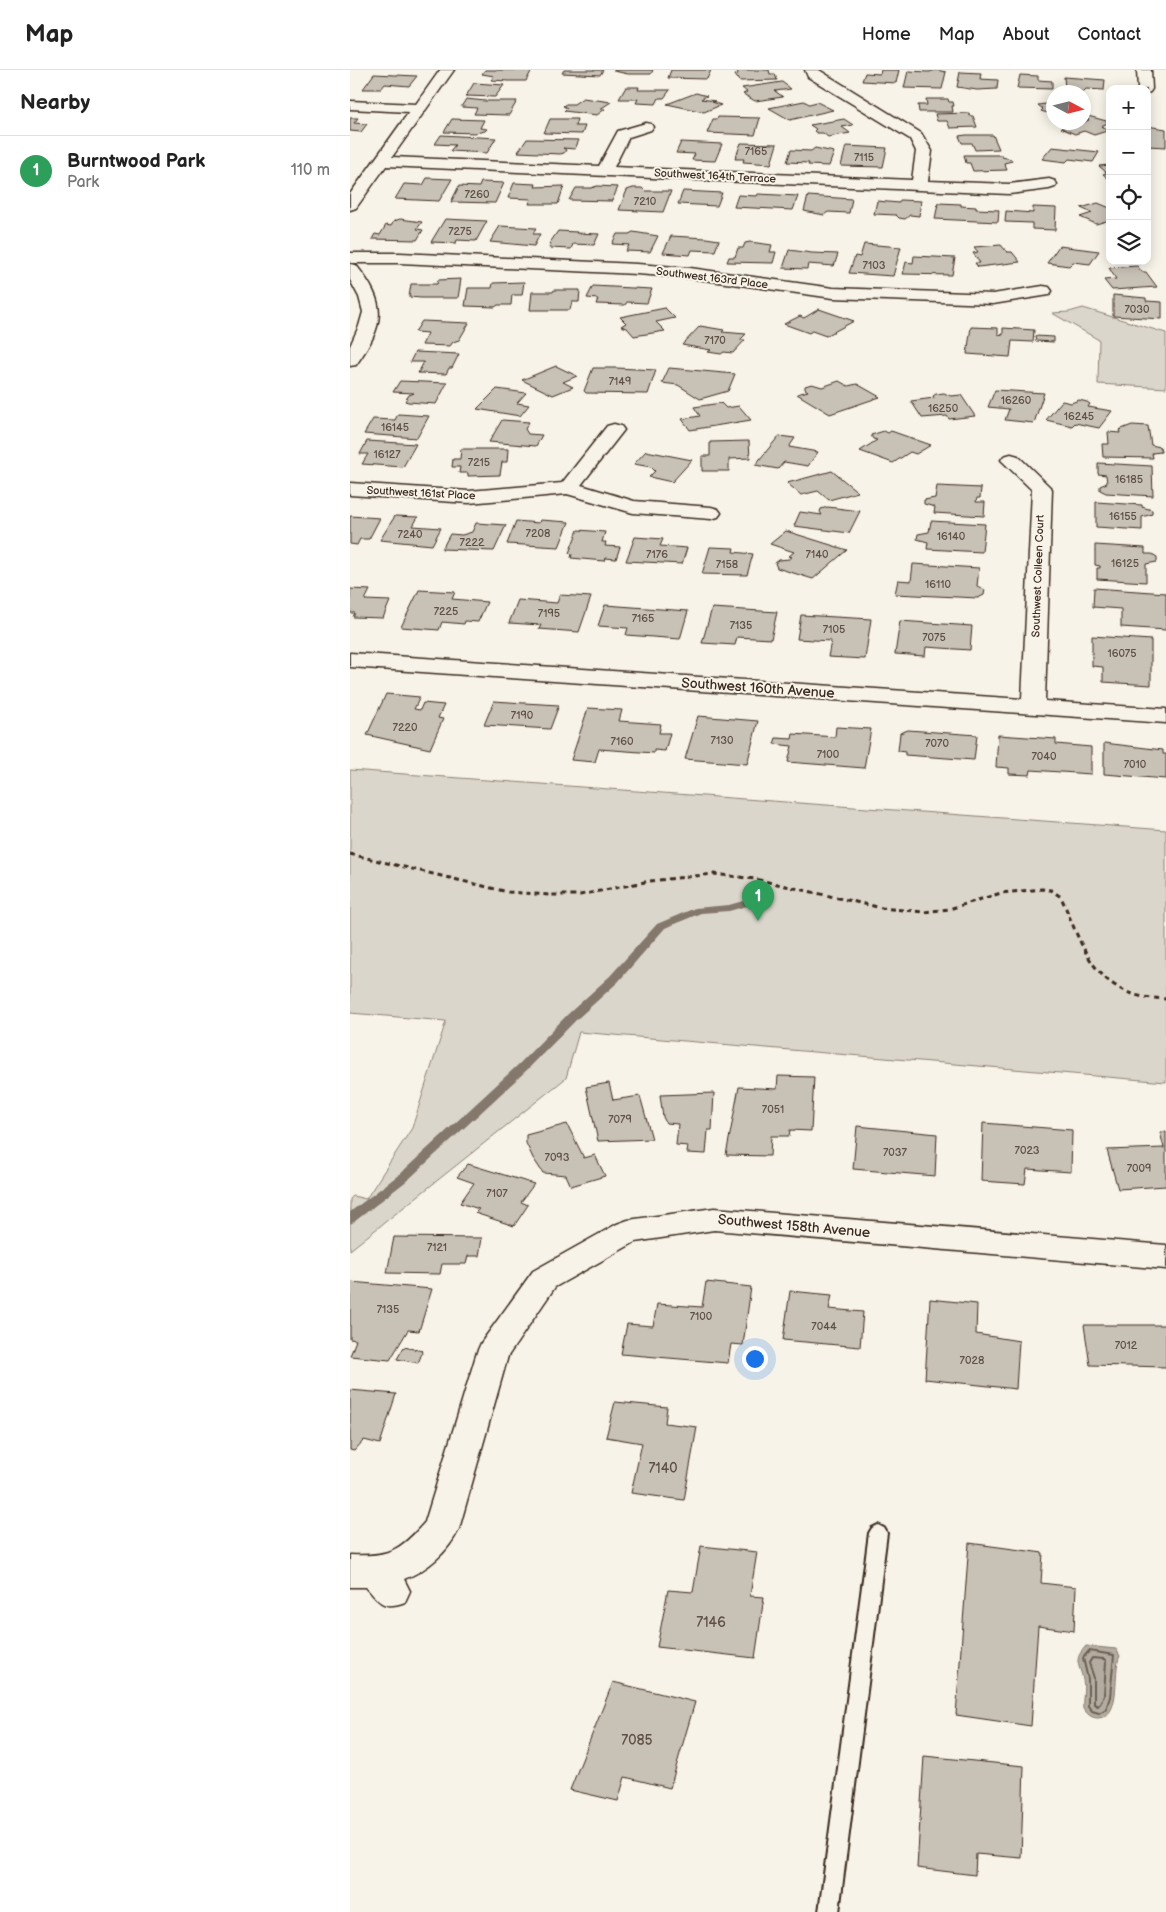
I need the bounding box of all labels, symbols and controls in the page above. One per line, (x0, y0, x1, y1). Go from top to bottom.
text: Map (25, 20, 73, 49)
text: Home (862, 24, 911, 45)
text: Map (939, 24, 975, 45)
text: About (1003, 24, 1050, 45)
text: Contact (1078, 24, 1141, 45)
north arrow (1046, 85, 1091, 130)
map controls (1106, 85, 1151, 265)
button: + (1106, 85, 1151, 130)
text: Nearby (20, 90, 90, 115)
button: − (1106, 130, 1151, 175)
house number: 7165 (745, 145, 767, 158)
text: Burntwood Park (67, 150, 205, 173)
house number: 7115 (854, 151, 874, 164)
text: 1 (33, 161, 39, 180)
text: 110 m (291, 161, 330, 180)
street label: Southwest 164th Terrace (654, 166, 777, 186)
text: Park (67, 173, 99, 192)
button: locate (1106, 175, 1151, 220)
house number: 7260 (464, 188, 490, 201)
house number: 7210 (634, 195, 657, 208)
button: layers (1106, 220, 1151, 265)
house number: 7275 (448, 225, 472, 238)
house number: 7103 (863, 259, 886, 272)
street label: Southwest 163rd Place (655, 265, 769, 291)
house number: 7030 (1124, 303, 1150, 316)
house number: 7170 (704, 334, 726, 347)
house number: 7149 (609, 375, 631, 388)
house number: 16260 (1001, 394, 1032, 407)
house number: 16250 (928, 402, 959, 415)
house number: 16245 (1064, 410, 1094, 423)
house number: 16145 (381, 421, 409, 434)
house number: 16127 (373, 448, 401, 461)
house number: 7215 (468, 456, 490, 469)
house number: 16185 (1115, 473, 1143, 486)
street label: Southwest 161st Place (366, 484, 476, 502)
house number: 16155 (1109, 510, 1137, 523)
street label: Southwest Colleen Court (1029, 514, 1047, 637)
house number: 7208 (526, 527, 550, 540)
house number: 7240 (398, 528, 423, 541)
house number: 16140 (937, 530, 966, 543)
house number: 7222 (460, 536, 485, 549)
house number: 7176 (646, 548, 668, 561)
house number: 7140 (806, 548, 829, 561)
house number: 16125 (1111, 557, 1139, 570)
house number: 7158 (716, 558, 738, 571)
house number: 16110 (925, 578, 952, 591)
house number: 7225 (434, 605, 458, 618)
house number: 7195 (538, 607, 560, 620)
house number: 7165 (632, 612, 654, 625)
house number: 7135 (730, 619, 752, 632)
house number: 7105 (823, 623, 845, 636)
house number: 7075 (922, 631, 946, 644)
house number: 16075 (1107, 647, 1137, 660)
street label: Southwest 160th Avenue (681, 674, 835, 702)
house number: 7190 (511, 709, 534, 722)
house number: 7220 (393, 721, 418, 734)
house number: 7130 (711, 734, 734, 747)
house number: 7160 (611, 735, 634, 748)
house number: 7070 (925, 737, 949, 750)
house number: 7100 (817, 748, 840, 761)
house number: 7040 (1031, 750, 1057, 763)
house number: 7010 (1124, 758, 1147, 771)
pin: 1 (742, 880, 774, 921)
house number: 7051 (762, 1103, 784, 1116)
house number: 7079 (608, 1113, 632, 1126)
house number: 7023 (1015, 1144, 1040, 1157)
house number: 7037 (883, 1146, 908, 1159)
house number: 7093 (545, 1151, 570, 1164)
house number: 7009 (1127, 1162, 1151, 1175)
house number: 7107 (486, 1187, 508, 1200)
street label: Southwest 158th Avenue (717, 1211, 871, 1241)
house number: 7121 (427, 1241, 447, 1254)
house number: 7135 (377, 1303, 399, 1316)
house number: 7100 (690, 1310, 713, 1323)
house number: 7044 (811, 1320, 837, 1333)
house number: 7012 (1115, 1339, 1138, 1352)
your location (742, 1346, 768, 1372)
house number: 7028 (960, 1354, 984, 1367)
house number: 7140 (648, 1460, 678, 1477)
house number: 7146 (696, 1614, 726, 1631)
house number: 7085 (621, 1732, 653, 1749)

